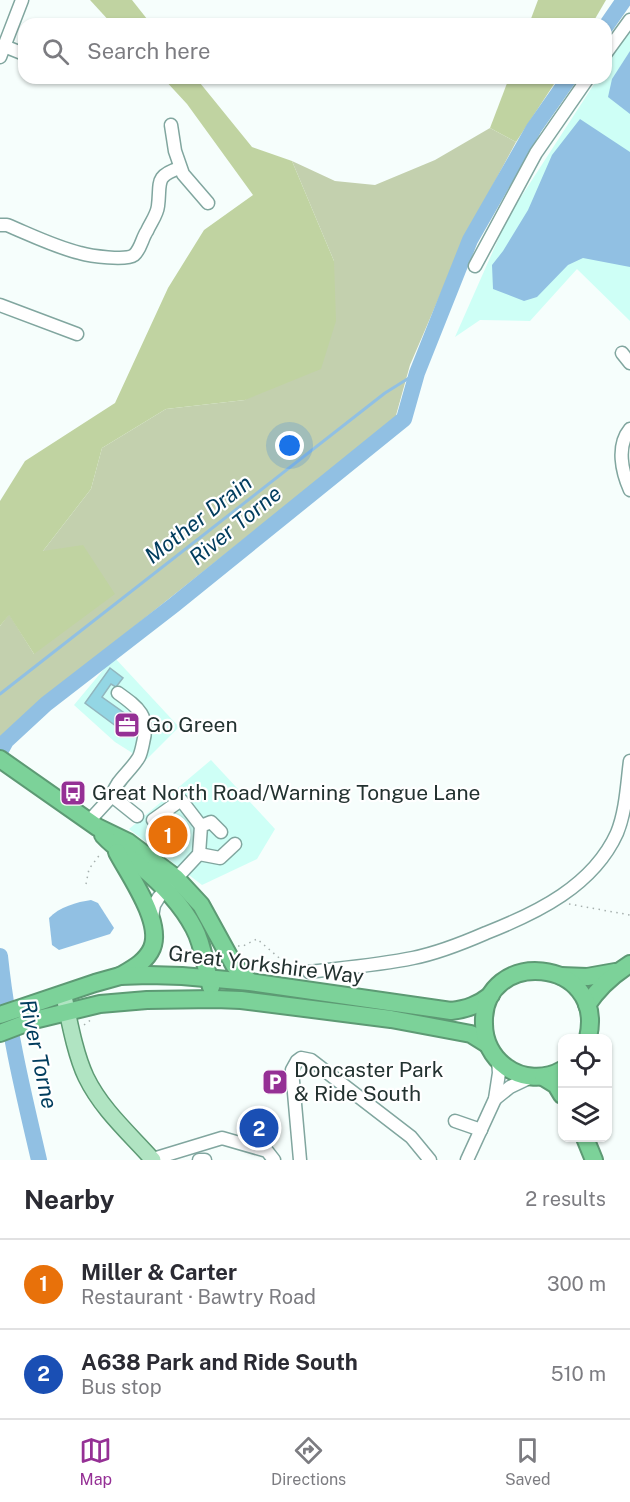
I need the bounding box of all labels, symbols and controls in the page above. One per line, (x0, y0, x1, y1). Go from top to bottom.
search box (18, 18, 612, 84)
icon: search (39, 35, 72, 68)
text: Search here (87, 38, 211, 64)
your location (275, 431, 304, 460)
water label: Mother Drain (139, 469, 257, 569)
water label: River Torne (184, 480, 286, 570)
office icon: Go Green (112, 710, 142, 740)
place label: Go Green (146, 712, 238, 737)
bus stop icon: Great North Road/Warning Tongue Lane (58, 778, 88, 808)
place label: Great North Road/Warning Tongue Lane (92, 780, 480, 805)
pin: 1 (148, 812, 188, 858)
street label: Great Yorkshire Way (167, 940, 365, 989)
water label: River Torne (15, 997, 63, 1111)
map controls (558, 1034, 612, 1142)
button: locate (558, 1034, 612, 1088)
place label: Doncaster Park & Ride South (294, 1057, 444, 1106)
parking icon: Doncaster Park & Ride South (260, 1067, 290, 1097)
button: layers (558, 1088, 612, 1142)
pin: 2 (240, 1106, 278, 1150)
text: Nearby (24, 1184, 114, 1215)
text: 2 results (525, 1187, 606, 1211)
text: Miller & Carter (81, 1259, 237, 1285)
text: 1 (39, 1272, 48, 1296)
text: 300 m (547, 1272, 606, 1296)
text: Restaurant · Bawtry Road (81, 1285, 316, 1309)
text: A638 Park and Ride South (81, 1349, 358, 1375)
text: 2 (37, 1362, 50, 1386)
text: 510 m (551, 1362, 606, 1386)
text: Bus stop (81, 1375, 162, 1399)
tab: Map (79, 1434, 112, 1489)
tab: Directions (271, 1434, 346, 1489)
tab: Saved (505, 1434, 551, 1489)

